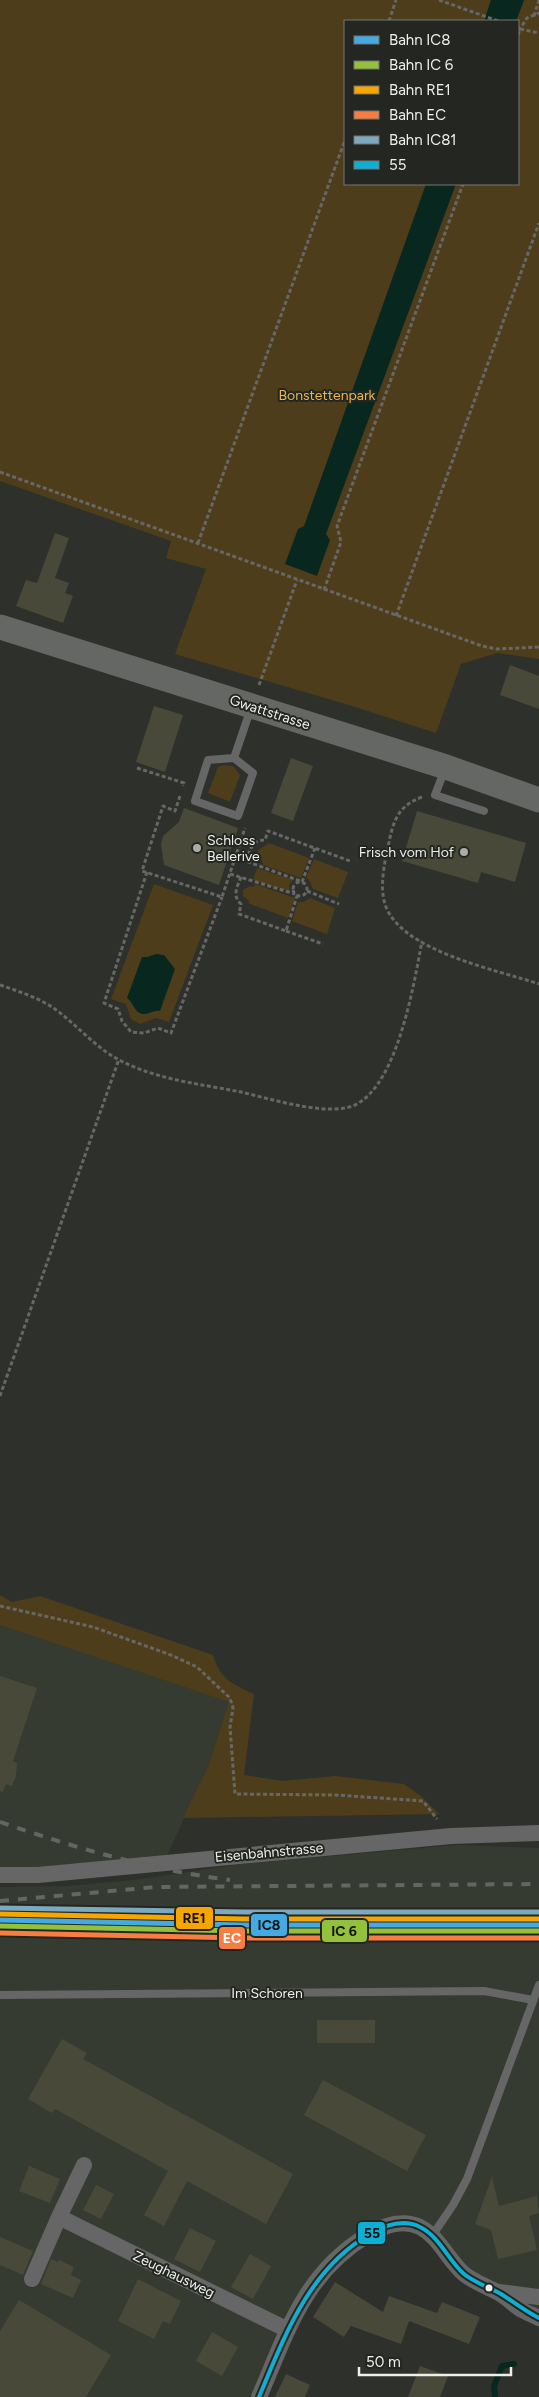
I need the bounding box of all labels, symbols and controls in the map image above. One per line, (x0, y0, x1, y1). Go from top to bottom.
legend (344, 20, 519, 185)
text: Bahn IC8 (389, 31, 450, 49)
text: Bahn IC 6 (389, 56, 454, 74)
text: Bahn RE1 (389, 81, 451, 99)
text: Bahn EC (389, 106, 446, 124)
text: Bahn IC81 (389, 131, 457, 149)
text: 55 (389, 156, 406, 174)
park label: Bonstettenpark (279, 387, 376, 404)
street label: Gwattstrasse (227, 691, 313, 734)
place label: Schloss Bellerive (207, 832, 260, 865)
marker: Schloss Bellerive (191, 842, 203, 854)
place label: Frisch vom Hof (359, 844, 455, 861)
marker: Frisch vom Hof (458, 846, 470, 858)
street label: Eisenbahnstrasse (214, 1839, 324, 1866)
line badge: RE1 (175, 1906, 214, 1930)
text: RE1 (182, 1910, 206, 1927)
line badge: IC8 (250, 1913, 288, 1937)
text: IC8 (258, 1917, 280, 1934)
line badge: IC 6 (321, 1919, 368, 1943)
text: IC 6 (331, 1923, 357, 1940)
line badge: EC (218, 1926, 246, 1950)
text: EC (223, 1930, 241, 1947)
street label: Im Schoren (231, 1985, 303, 2002)
line badge: 55 (357, 2221, 386, 2245)
text: 55 (364, 2225, 380, 2242)
street label: Zeughausweg (130, 2247, 217, 2302)
unlabelled marker (484, 2283, 494, 2293)
scale bar (359, 2344, 512, 2376)
text: 50 m (366, 2353, 401, 2371)

